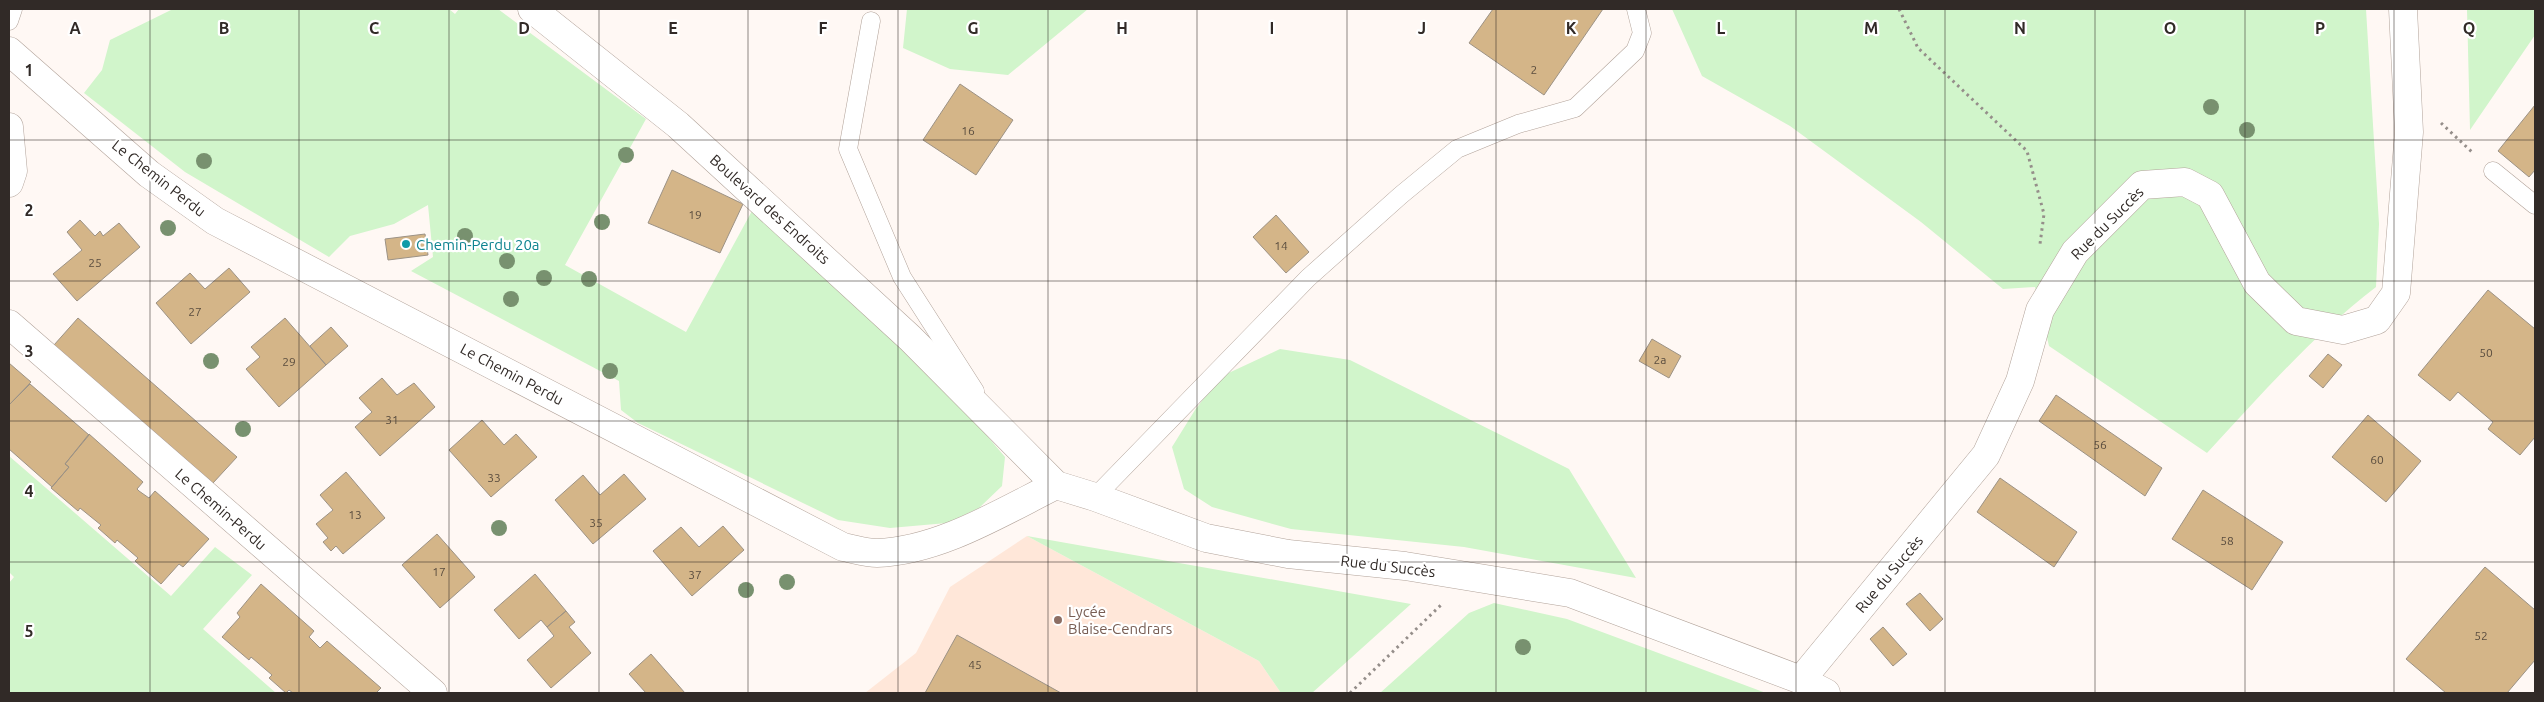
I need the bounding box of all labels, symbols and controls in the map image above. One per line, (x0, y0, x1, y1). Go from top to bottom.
text: A (69, 19, 81, 37)
text: B (219, 19, 229, 37)
text: C (369, 19, 379, 37)
text: D (518, 19, 530, 37)
text: E (668, 19, 678, 37)
text: F (819, 19, 828, 37)
text: G (967, 19, 979, 37)
text: H (1116, 19, 1128, 37)
text: I (1270, 19, 1274, 37)
text: J (1418, 19, 1426, 37)
text: K (1566, 19, 1577, 37)
text: L (1717, 19, 1726, 37)
text: M (1864, 19, 1878, 37)
text: N (2014, 19, 2026, 37)
text: O (2164, 19, 2176, 37)
text: P (2315, 19, 2325, 37)
text: Q (2463, 19, 2475, 37)
text: 1 (24, 61, 34, 79)
house number: 2 (1531, 63, 1537, 76)
house number: 16 (961, 124, 975, 137)
street label: Le Chemin Perdu (109, 136, 209, 220)
street label: Boulevard des Endroits (707, 151, 833, 267)
street label: Rue du Succès (2067, 183, 2147, 263)
text: 2 (24, 201, 34, 219)
house number: 19 (688, 208, 702, 221)
place label: Chemin-Perdu 20a (416, 236, 540, 253)
marker: Chemin-Perdu 20a (400, 238, 412, 250)
house number: 14 (1274, 239, 1288, 252)
house number: 25 (88, 256, 102, 269)
house number: 27 (188, 305, 202, 318)
street label: Le Chemin Perdu (458, 340, 566, 408)
text: 3 (24, 342, 34, 360)
house number: 50 (2479, 346, 2493, 359)
house number: 2a (1654, 353, 1666, 366)
house number: 29 (282, 355, 296, 368)
house number: 31 (385, 413, 399, 426)
house number: 56 (2093, 438, 2107, 451)
house number: 60 (2370, 453, 2384, 466)
street label: Le Chemin-Perdu (172, 465, 270, 553)
house number: 33 (487, 471, 501, 484)
text: 4 (24, 482, 34, 500)
house number: 13 (348, 508, 362, 521)
house number: 35 (589, 516, 603, 529)
street label: Rue du Succès (1852, 532, 1926, 616)
house number: 58 (2220, 534, 2234, 547)
street label: Rue du Succès (1340, 552, 1436, 580)
house number: 17 (432, 565, 446, 578)
house number: 37 (688, 568, 702, 581)
place label: Lycée Blaise-Cendrars (1068, 603, 1172, 637)
marker: Lycée Blaise-Cendrars (1052, 614, 1064, 626)
text: 5 (24, 622, 34, 640)
house number: 52 (2474, 629, 2488, 642)
house number: 45 (968, 658, 982, 671)

